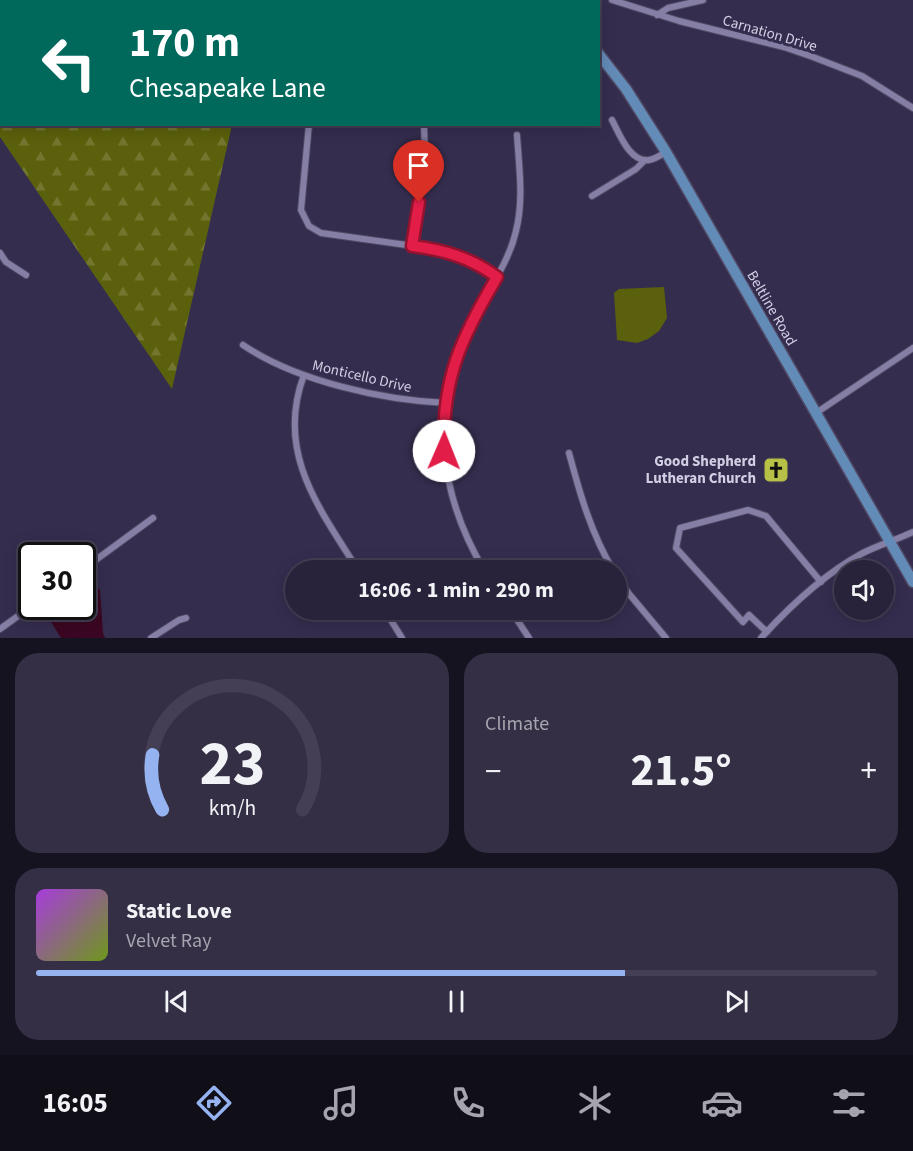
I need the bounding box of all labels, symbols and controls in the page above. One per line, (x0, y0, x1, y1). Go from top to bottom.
street label: Carnation Drive (720, 10, 820, 57)
text: 170 m (129, 13, 240, 73)
icon: left (30, 24, 108, 102)
text: Chesapeake Lane (129, 69, 326, 108)
pin (393, 140, 444, 202)
icon: arrive (402, 149, 435, 182)
street label: Beltline Road (742, 267, 802, 350)
street label: Monticello Drive (310, 355, 414, 398)
position arrow (412, 419, 476, 483)
place label: Good Shepherd Lutheran Church (646, 451, 756, 489)
church icon: Good Shepherd Lutheran Church (761, 455, 791, 485)
speed limit sign: 30 (18, 542, 96, 620)
map controls (834, 560, 894, 620)
button: sound (834, 560, 894, 620)
text: 16:06 · 1 min · 290 m (358, 574, 554, 606)
text: Climate (485, 710, 549, 738)
text: 23 (199, 720, 265, 809)
text: 21.5° (630, 739, 732, 803)
text: − (485, 748, 501, 795)
text: + (861, 748, 877, 795)
text: km/h (208, 793, 256, 824)
text: Static Love (126, 895, 232, 927)
text: Velvet Ray (126, 927, 212, 955)
icon: previous (160, 985, 193, 1018)
icon: pause (440, 985, 473, 1018)
icon: next (720, 985, 753, 1018)
icon: directions (193, 1082, 235, 1124)
icon: music (320, 1082, 362, 1124)
icon: phone (447, 1082, 489, 1124)
icon: climate (574, 1082, 616, 1124)
icon: car (701, 1082, 743, 1124)
icon: filters (828, 1082, 870, 1124)
text: 16:05 (43, 1084, 108, 1123)

